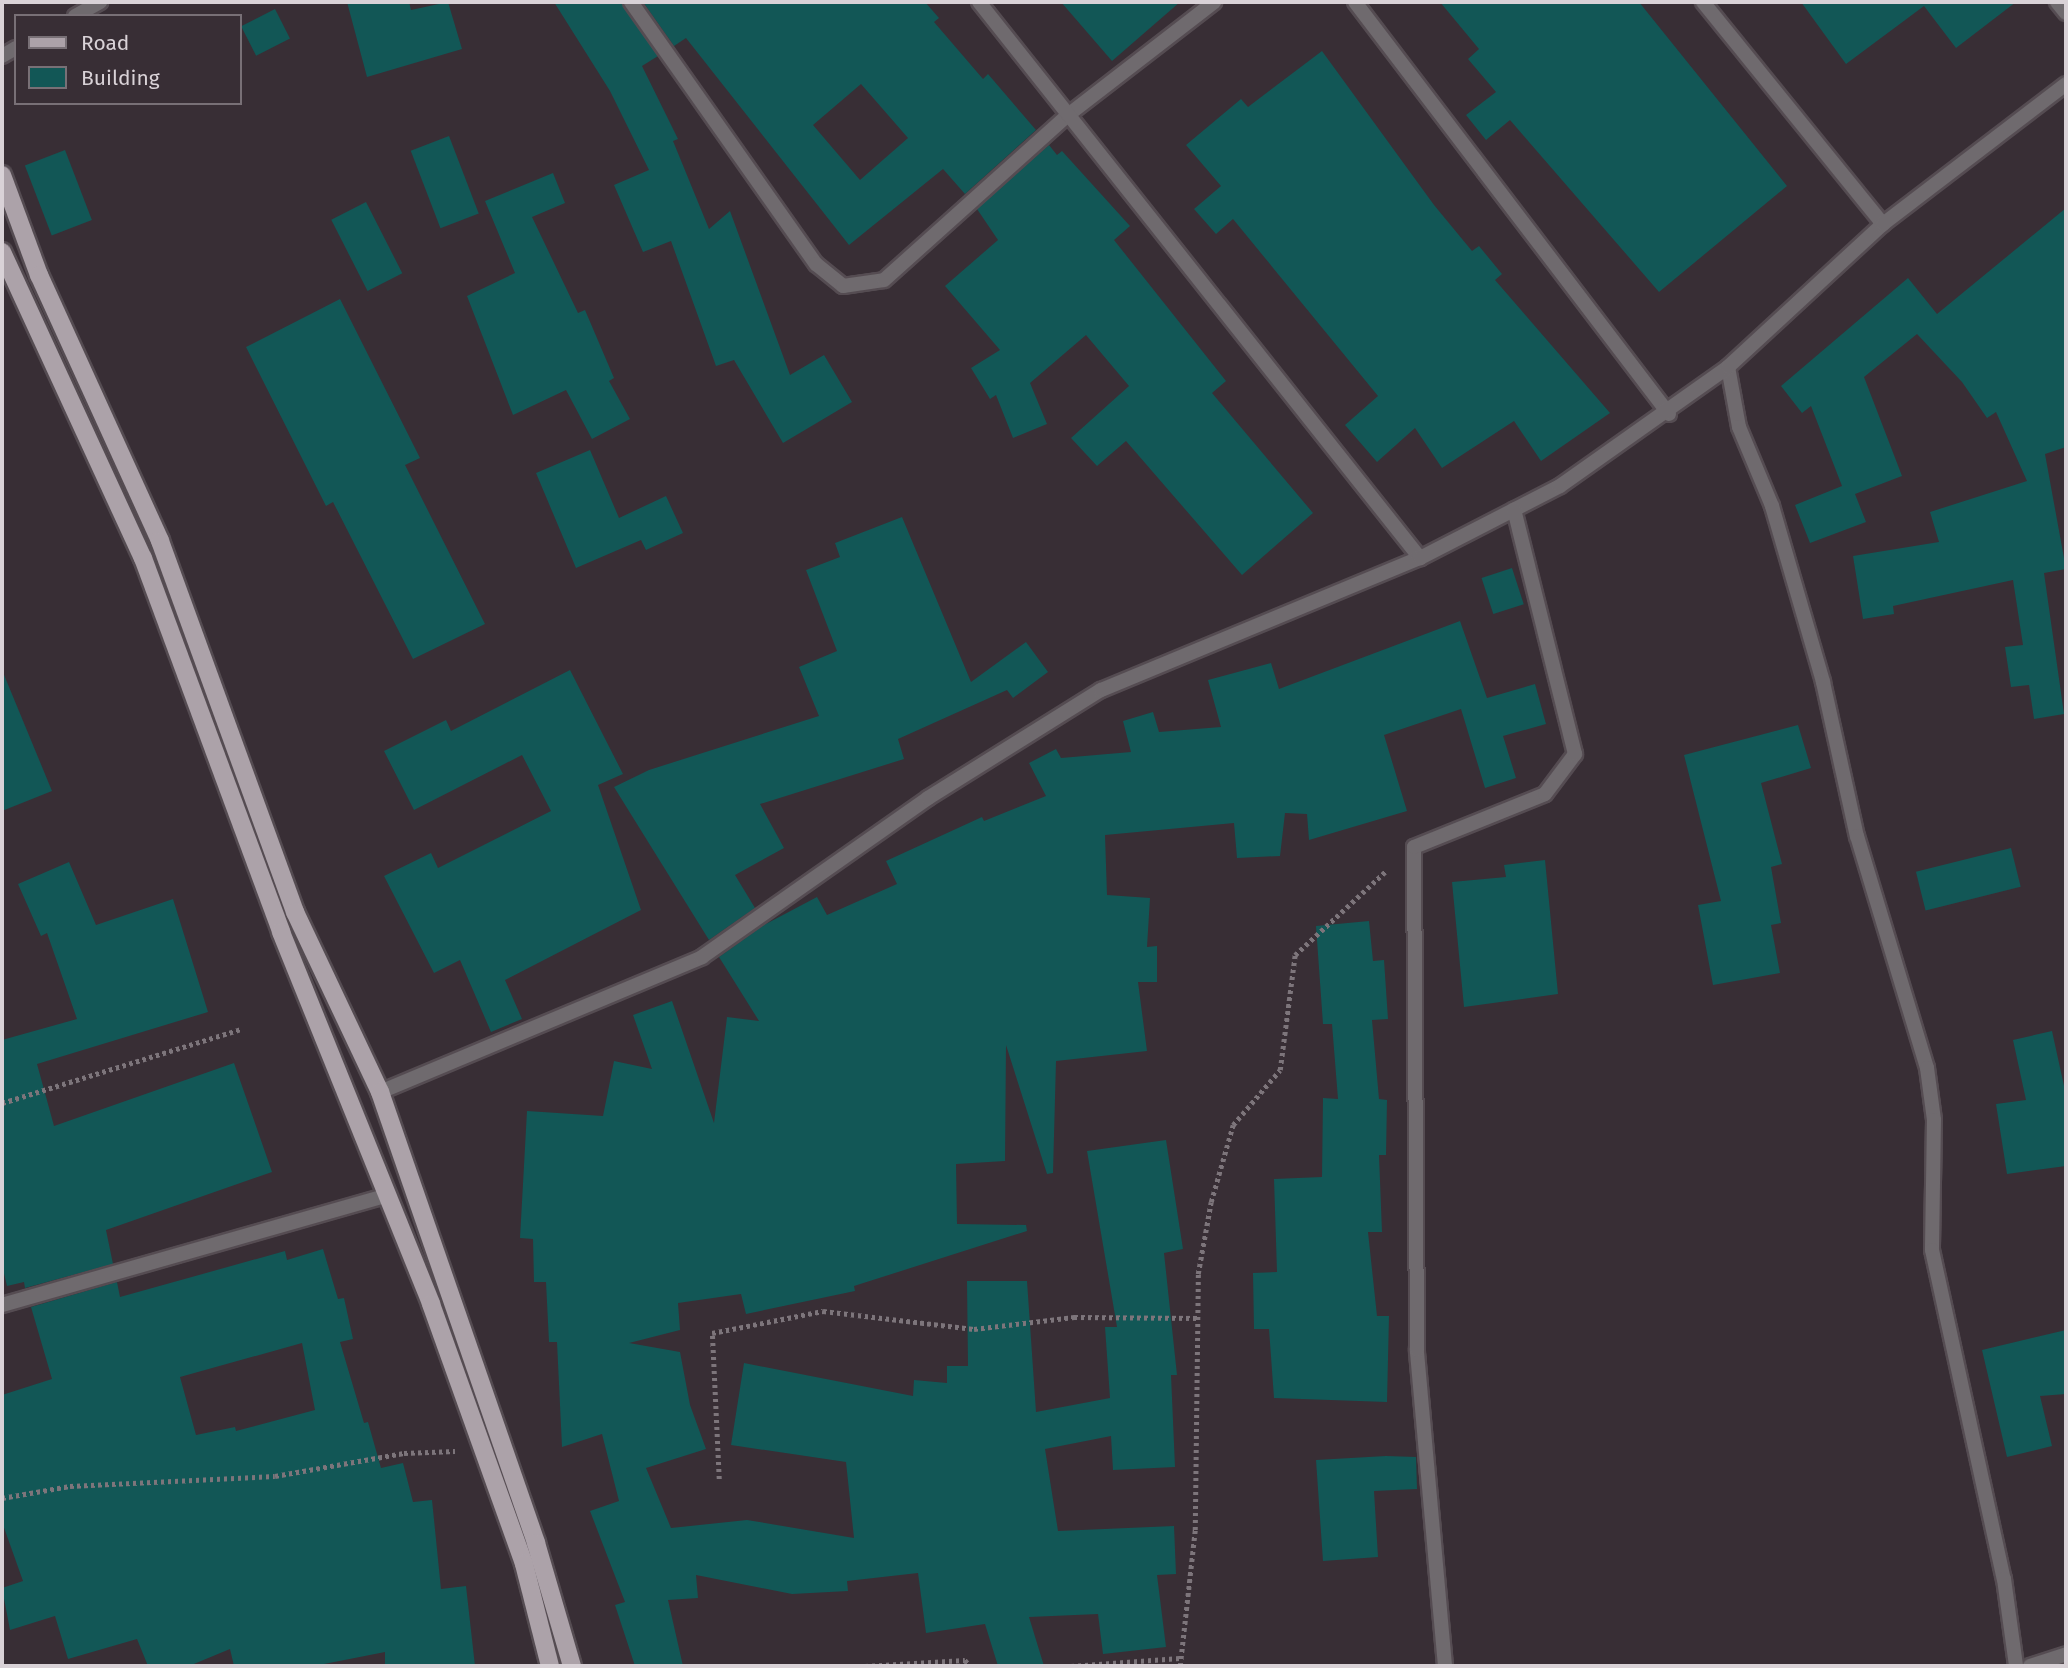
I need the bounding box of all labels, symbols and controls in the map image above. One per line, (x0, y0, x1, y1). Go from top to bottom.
legend (14, 14, 242, 105)
text: Road (81, 30, 129, 56)
text: Building (81, 65, 160, 91)

